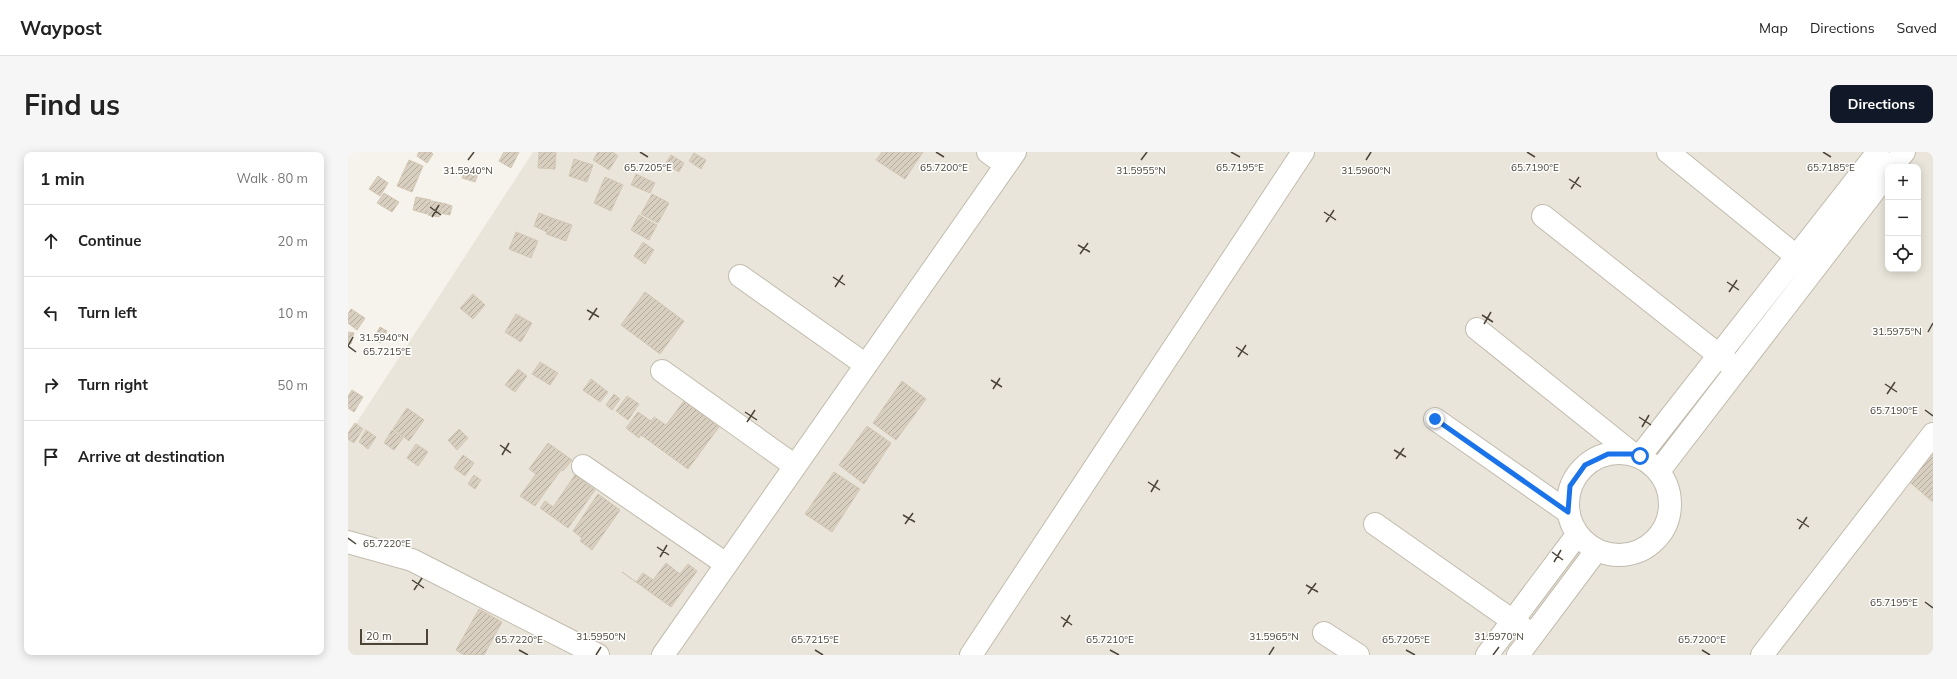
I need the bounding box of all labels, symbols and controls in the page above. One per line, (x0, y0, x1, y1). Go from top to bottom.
text: Waypost (20, 16, 102, 40)
text: Map (1759, 19, 1788, 37)
text: Directions (1810, 19, 1875, 37)
text: Saved (1897, 19, 1937, 37)
button: Directions (1830, 85, 1933, 123)
text: Find us (24, 87, 120, 122)
text: 65.7205°E (624, 161, 672, 174)
text: 65.7200°E (920, 161, 968, 174)
text: 65.7195°E (1216, 161, 1264, 174)
text: 65.7190°E (1511, 161, 1559, 174)
text: 65.7185°E (1807, 161, 1855, 174)
text: 31.5940°N (443, 164, 493, 177)
text: 31.5955°N (1116, 164, 1166, 177)
text: 31.5960°N (1341, 164, 1391, 177)
map controls (1885, 164, 1921, 272)
button: + (1885, 164, 1921, 200)
text: 1 min (40, 168, 85, 189)
text: Walk · 80 m (237, 170, 308, 186)
button: − (1885, 200, 1921, 236)
icon: ahead (40, 230, 62, 252)
text: Continue (78, 231, 141, 250)
text: 20 m (278, 233, 308, 249)
button: locate (1885, 236, 1921, 272)
icon: left (40, 302, 62, 324)
text: Turn left (78, 303, 137, 322)
text: 10 m (278, 305, 308, 321)
text: 31.5975°N (1872, 325, 1922, 338)
text: 31.5940°N (359, 331, 409, 344)
text: 65.7215°E (363, 345, 411, 358)
icon: right (40, 374, 62, 396)
text: Turn right (78, 375, 148, 394)
text: 50 m (278, 377, 308, 393)
text: 65.7190°E (1870, 404, 1918, 417)
route end (1426, 410, 1444, 428)
icon: arrive (40, 446, 62, 468)
text: Arrive at destination (78, 447, 225, 466)
route start (1631, 447, 1649, 465)
text: 65.7220°E (363, 537, 411, 550)
text: 65.7195°E (1870, 596, 1918, 609)
scale bar (360, 627, 428, 646)
text: 20 m (366, 629, 392, 643)
text: 31.5950°N (576, 630, 626, 643)
text: 31.5965°N (1249, 630, 1299, 643)
text: 31.5970°N (1474, 630, 1524, 643)
text: 65.7220°E (495, 633, 543, 646)
text: 65.7215°E (791, 633, 839, 646)
text: 65.7210°E (1086, 633, 1134, 646)
text: 65.7205°E (1382, 633, 1430, 646)
text: 65.7200°E (1678, 633, 1726, 646)

